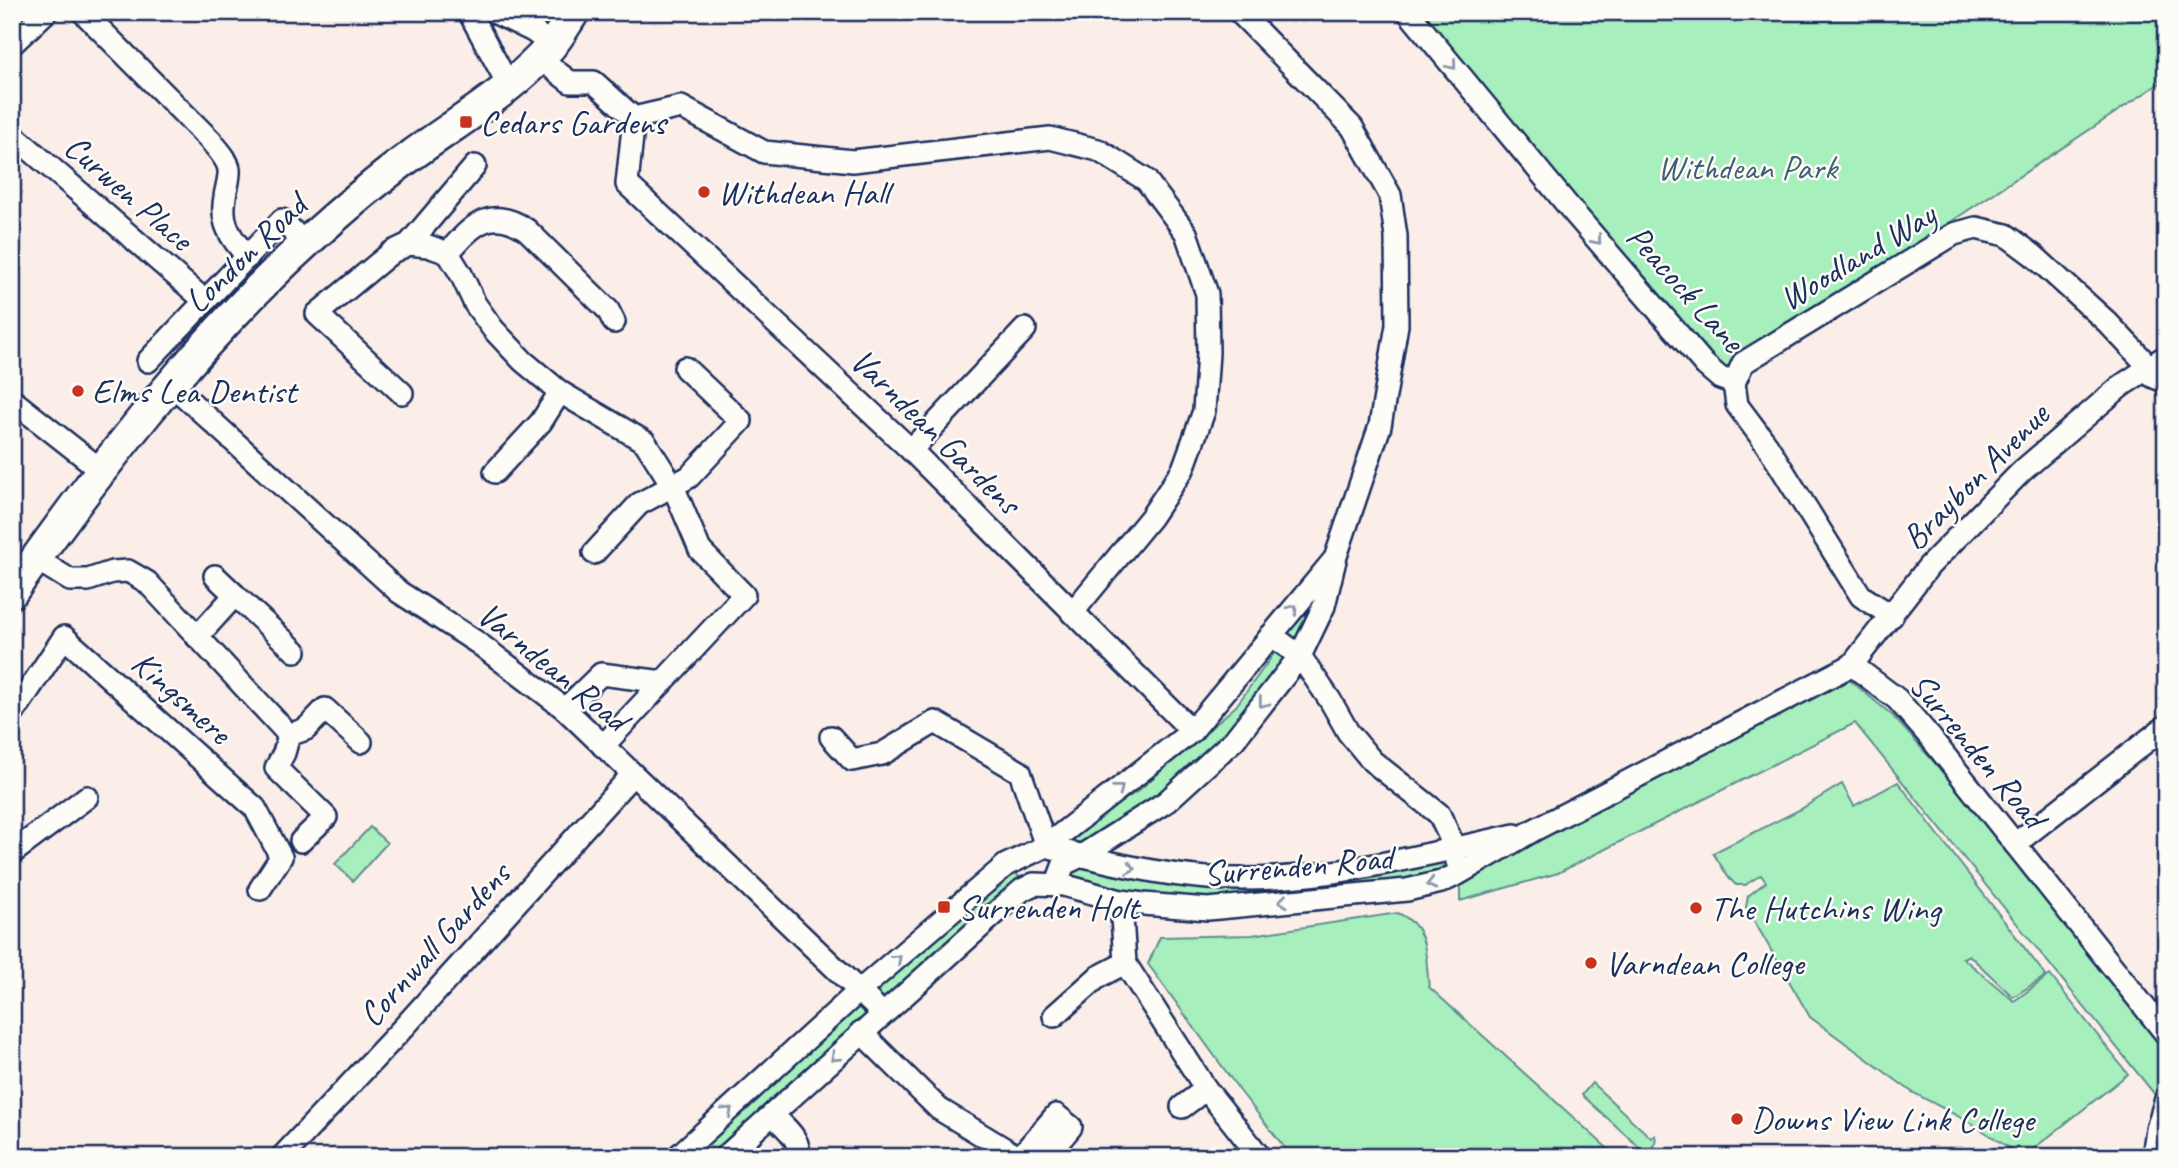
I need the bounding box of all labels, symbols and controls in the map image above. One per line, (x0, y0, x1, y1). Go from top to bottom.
one-way arrow (1443, 57, 1456, 69)
place label: Cedars Gardens (480, 100, 669, 145)
marker: Cedars Gardens (458, 114, 474, 130)
street label: Curwen Place (55, 124, 204, 262)
park label: Withdean Park (1657, 145, 1839, 190)
place label: Withdean Hall (718, 170, 895, 215)
street label: London Road (175, 180, 320, 323)
marker: Withdean Hall (696, 184, 712, 200)
street label: Woodland Way (1771, 191, 1945, 321)
street label: Peacock Lane (1617, 215, 1756, 364)
one-way arrow (1589, 232, 1601, 245)
street label: Varndean Gardens (841, 339, 1033, 526)
place label: Elms Lea Dentist (92, 369, 299, 414)
marker: Elms Lea Dentist (70, 383, 86, 399)
street label: Braybon Avenue (1892, 391, 2060, 560)
street label: Varndean Road (468, 592, 641, 744)
one-way arrow (1285, 604, 1297, 617)
street label: Kingsmere (122, 641, 243, 756)
street label: Surrenden Road (1899, 663, 2059, 841)
one-way arrow (1259, 695, 1272, 707)
one-way arrow (1111, 784, 1123, 797)
street label: Surrenden Road (1202, 834, 1400, 896)
street label: Cornwall Gardens (349, 850, 522, 1036)
one-way arrow (1125, 860, 1137, 875)
one-way arrow (1425, 876, 1437, 890)
place label: Surrenden Holt (958, 885, 1142, 930)
place label: The Hutchins Wing (1710, 886, 1943, 931)
one-way arrow (1277, 893, 1288, 908)
marker: Surrenden Holt (936, 899, 952, 915)
marker: The Hutchins Wing (1688, 900, 1704, 916)
place label: Varndean College (1605, 941, 1806, 986)
one-way arrow (888, 955, 901, 967)
marker: Varndean College (1583, 955, 1599, 971)
one-way arrow (830, 1048, 843, 1061)
place label: Downs View Link College (1751, 1097, 2036, 1142)
one-way arrow (720, 1107, 733, 1119)
marker: Downs View Link College (1729, 1111, 1745, 1127)

